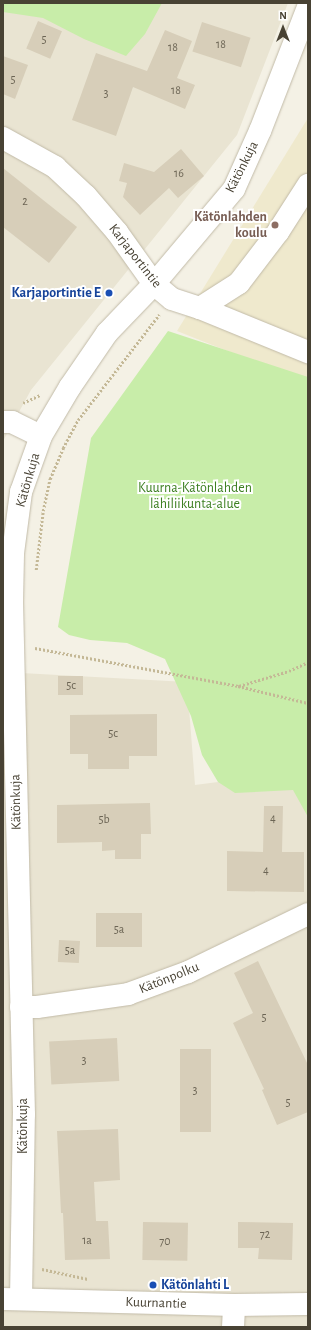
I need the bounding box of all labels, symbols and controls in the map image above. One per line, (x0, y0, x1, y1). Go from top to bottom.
north arrow (263, 8, 303, 48)
text: N (279, 10, 287, 21)
house number: 5 (41, 33, 47, 47)
house number: 18 (216, 38, 226, 52)
house number: 18 (168, 41, 178, 55)
house number: 5 (10, 73, 16, 87)
house number: 18 (171, 84, 181, 98)
house number: 3 (104, 87, 108, 101)
street label: Kätönkuja (222, 138, 262, 196)
house number: 16 (174, 167, 184, 181)
house number: 2 (22, 195, 28, 209)
place label: Kätönlahden koulu (194, 209, 267, 242)
marker: Kätönlahden koulu (270, 220, 280, 230)
street label: Karjaportintie (105, 221, 165, 291)
place label: Karjaportintie E (12, 285, 101, 301)
marker: Karjaportintie E (104, 288, 114, 298)
street label: Kätönkuja (12, 451, 44, 509)
park label: Kuurna-Kätönlahden lähiliikunta-alue (138, 480, 252, 512)
house number: 5c (66, 679, 76, 693)
house number: 5c (108, 727, 118, 741)
street label: Kätönkuja (7, 774, 25, 830)
house number: 4 (270, 812, 276, 826)
house number: 5b (98, 813, 110, 827)
house number: 4 (263, 864, 269, 878)
house number: 5a (114, 923, 124, 937)
house number: 5a (65, 944, 75, 958)
street label: Kätönpolku (137, 958, 201, 998)
house number: 5 (261, 1011, 267, 1025)
house number: 3 (82, 1054, 86, 1068)
house number: 3 (193, 1084, 197, 1098)
house number: 5 (285, 1096, 291, 1110)
street label: Kätönkuja (15, 1098, 31, 1154)
house number: 72 (260, 1228, 270, 1242)
house number: 1a (82, 1234, 92, 1248)
house number: 70 (159, 1235, 171, 1249)
place label: Kätönlahti L (161, 1277, 229, 1293)
marker: Kätönlahti L (148, 1280, 158, 1290)
street label: Kuurnantie (125, 1294, 187, 1312)

